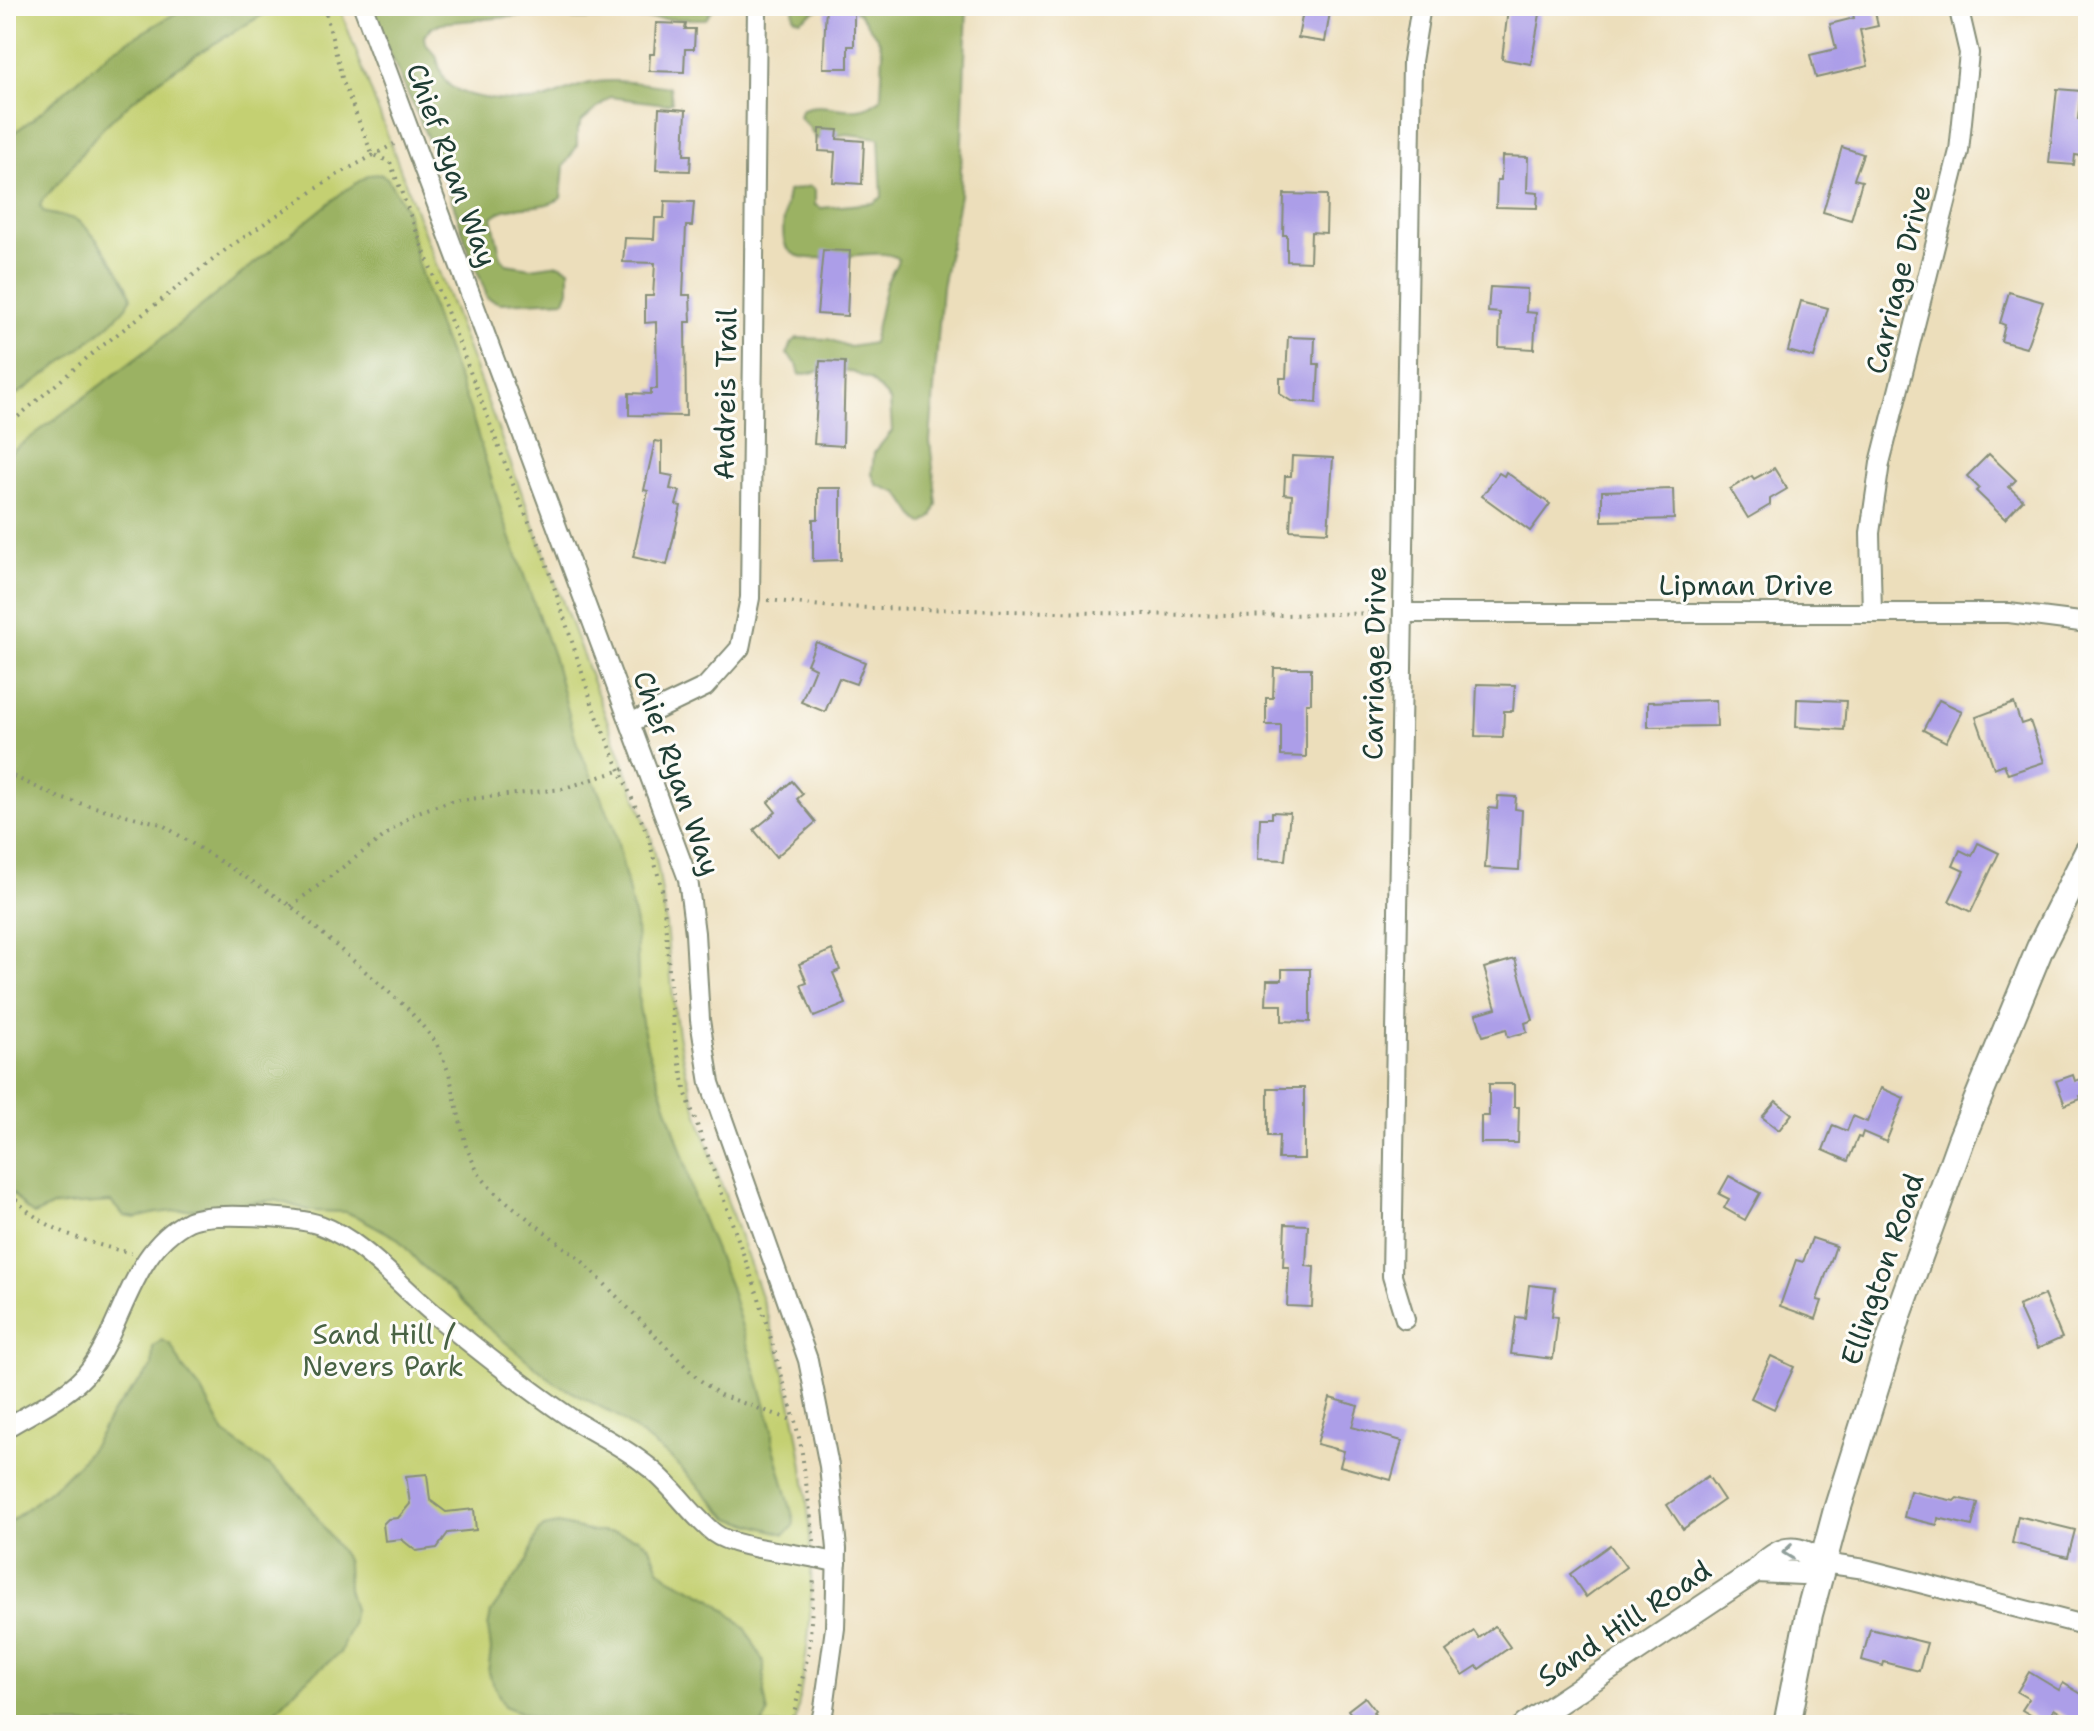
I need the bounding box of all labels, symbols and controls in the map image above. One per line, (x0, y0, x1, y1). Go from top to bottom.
street label: Chief Ryan Way (397, 58, 507, 272)
street label: Carriage Drive (1856, 180, 1940, 378)
street label: Andreis Trail (704, 307, 746, 480)
street label: Carriage Drive (1353, 566, 1395, 760)
street label: Lipman Drive (1659, 566, 1833, 604)
street label: Chief Ryan Way (624, 665, 730, 881)
street label: Ellington Road (1831, 1168, 1933, 1370)
park label: Sand Hill / Nevers Park (302, 1315, 464, 1385)
one-way arrow (1782, 1544, 1795, 1561)
street label: Sand Hill Road (1530, 1551, 1718, 1695)

